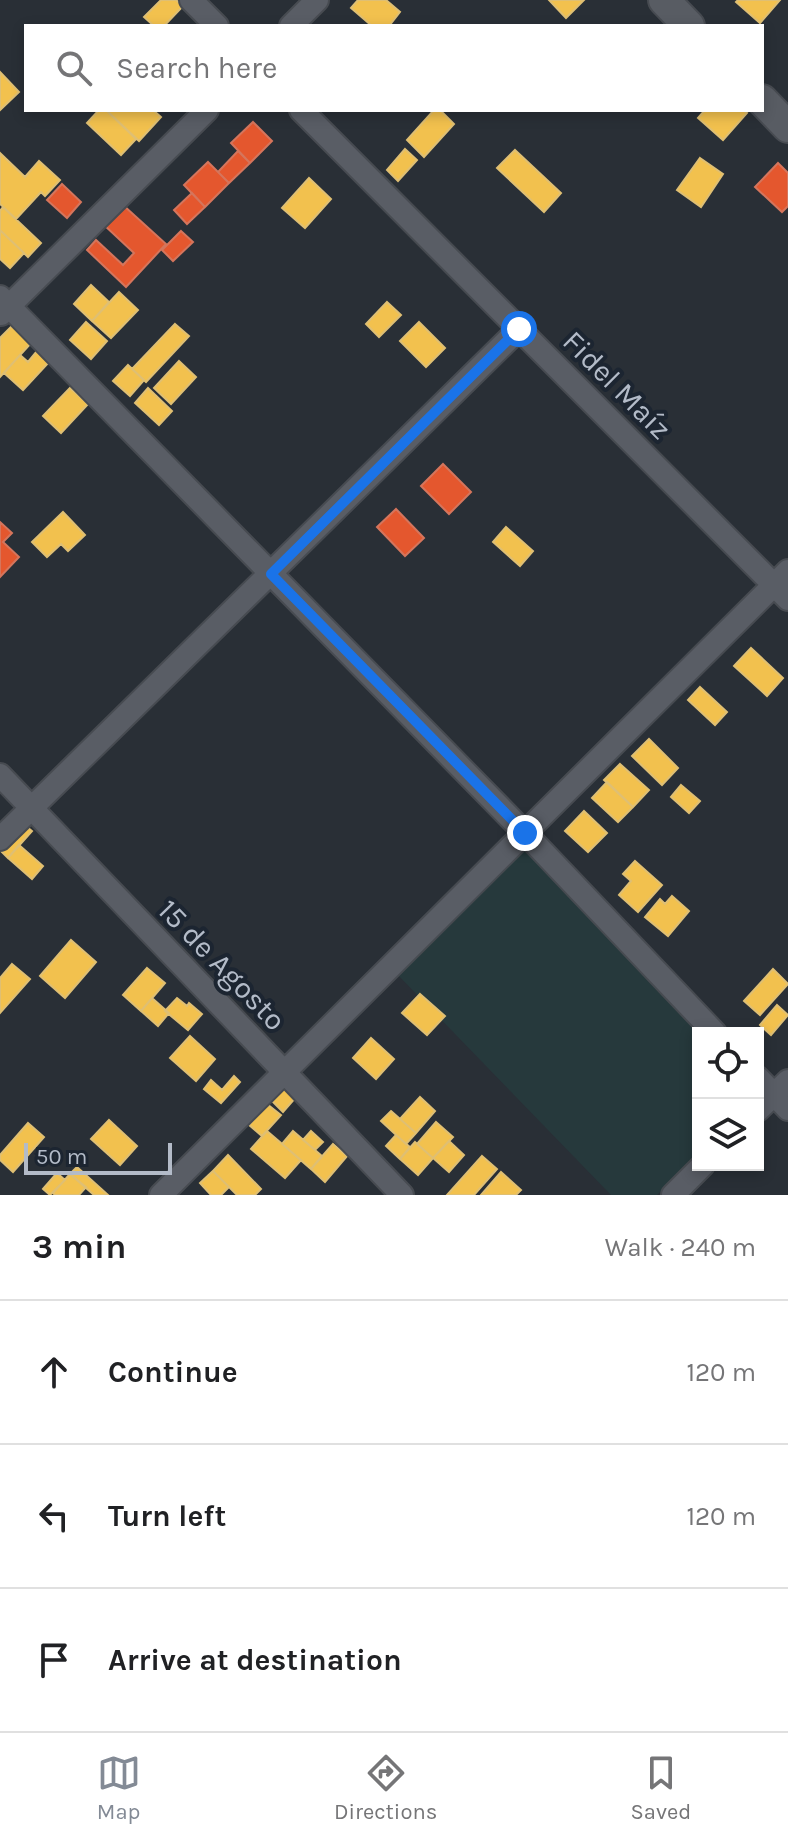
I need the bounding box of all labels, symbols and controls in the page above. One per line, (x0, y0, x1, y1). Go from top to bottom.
search box (24, 24, 764, 112)
icon: search (52, 46, 96, 90)
text: Search here (116, 50, 277, 86)
route start (501, 311, 537, 347)
street label: Fidel Maíz (555, 323, 679, 447)
route end (507, 815, 543, 851)
street label: 15 de Agosto (151, 892, 293, 1038)
map controls (692, 1027, 764, 1171)
button: locate (692, 1027, 764, 1099)
button: layers (692, 1099, 764, 1171)
scale bar (24, 1139, 172, 1175)
text: 50 m (36, 1144, 87, 1170)
text: 3 min (32, 1227, 126, 1267)
text: Walk · 240 m (605, 1232, 756, 1263)
icon: ahead (32, 1350, 76, 1394)
text: Continue (108, 1354, 238, 1390)
text: 120 m (686, 1357, 756, 1388)
icon: left (32, 1494, 76, 1538)
text: Turn left (108, 1498, 226, 1534)
text: 120 m (686, 1501, 756, 1532)
icon: arrive (32, 1638, 76, 1682)
text: Arrive at destination (108, 1642, 402, 1678)
tab: Map (97, 1751, 141, 1825)
tab: Directions (334, 1751, 437, 1825)
tab: Saved (631, 1751, 691, 1825)

